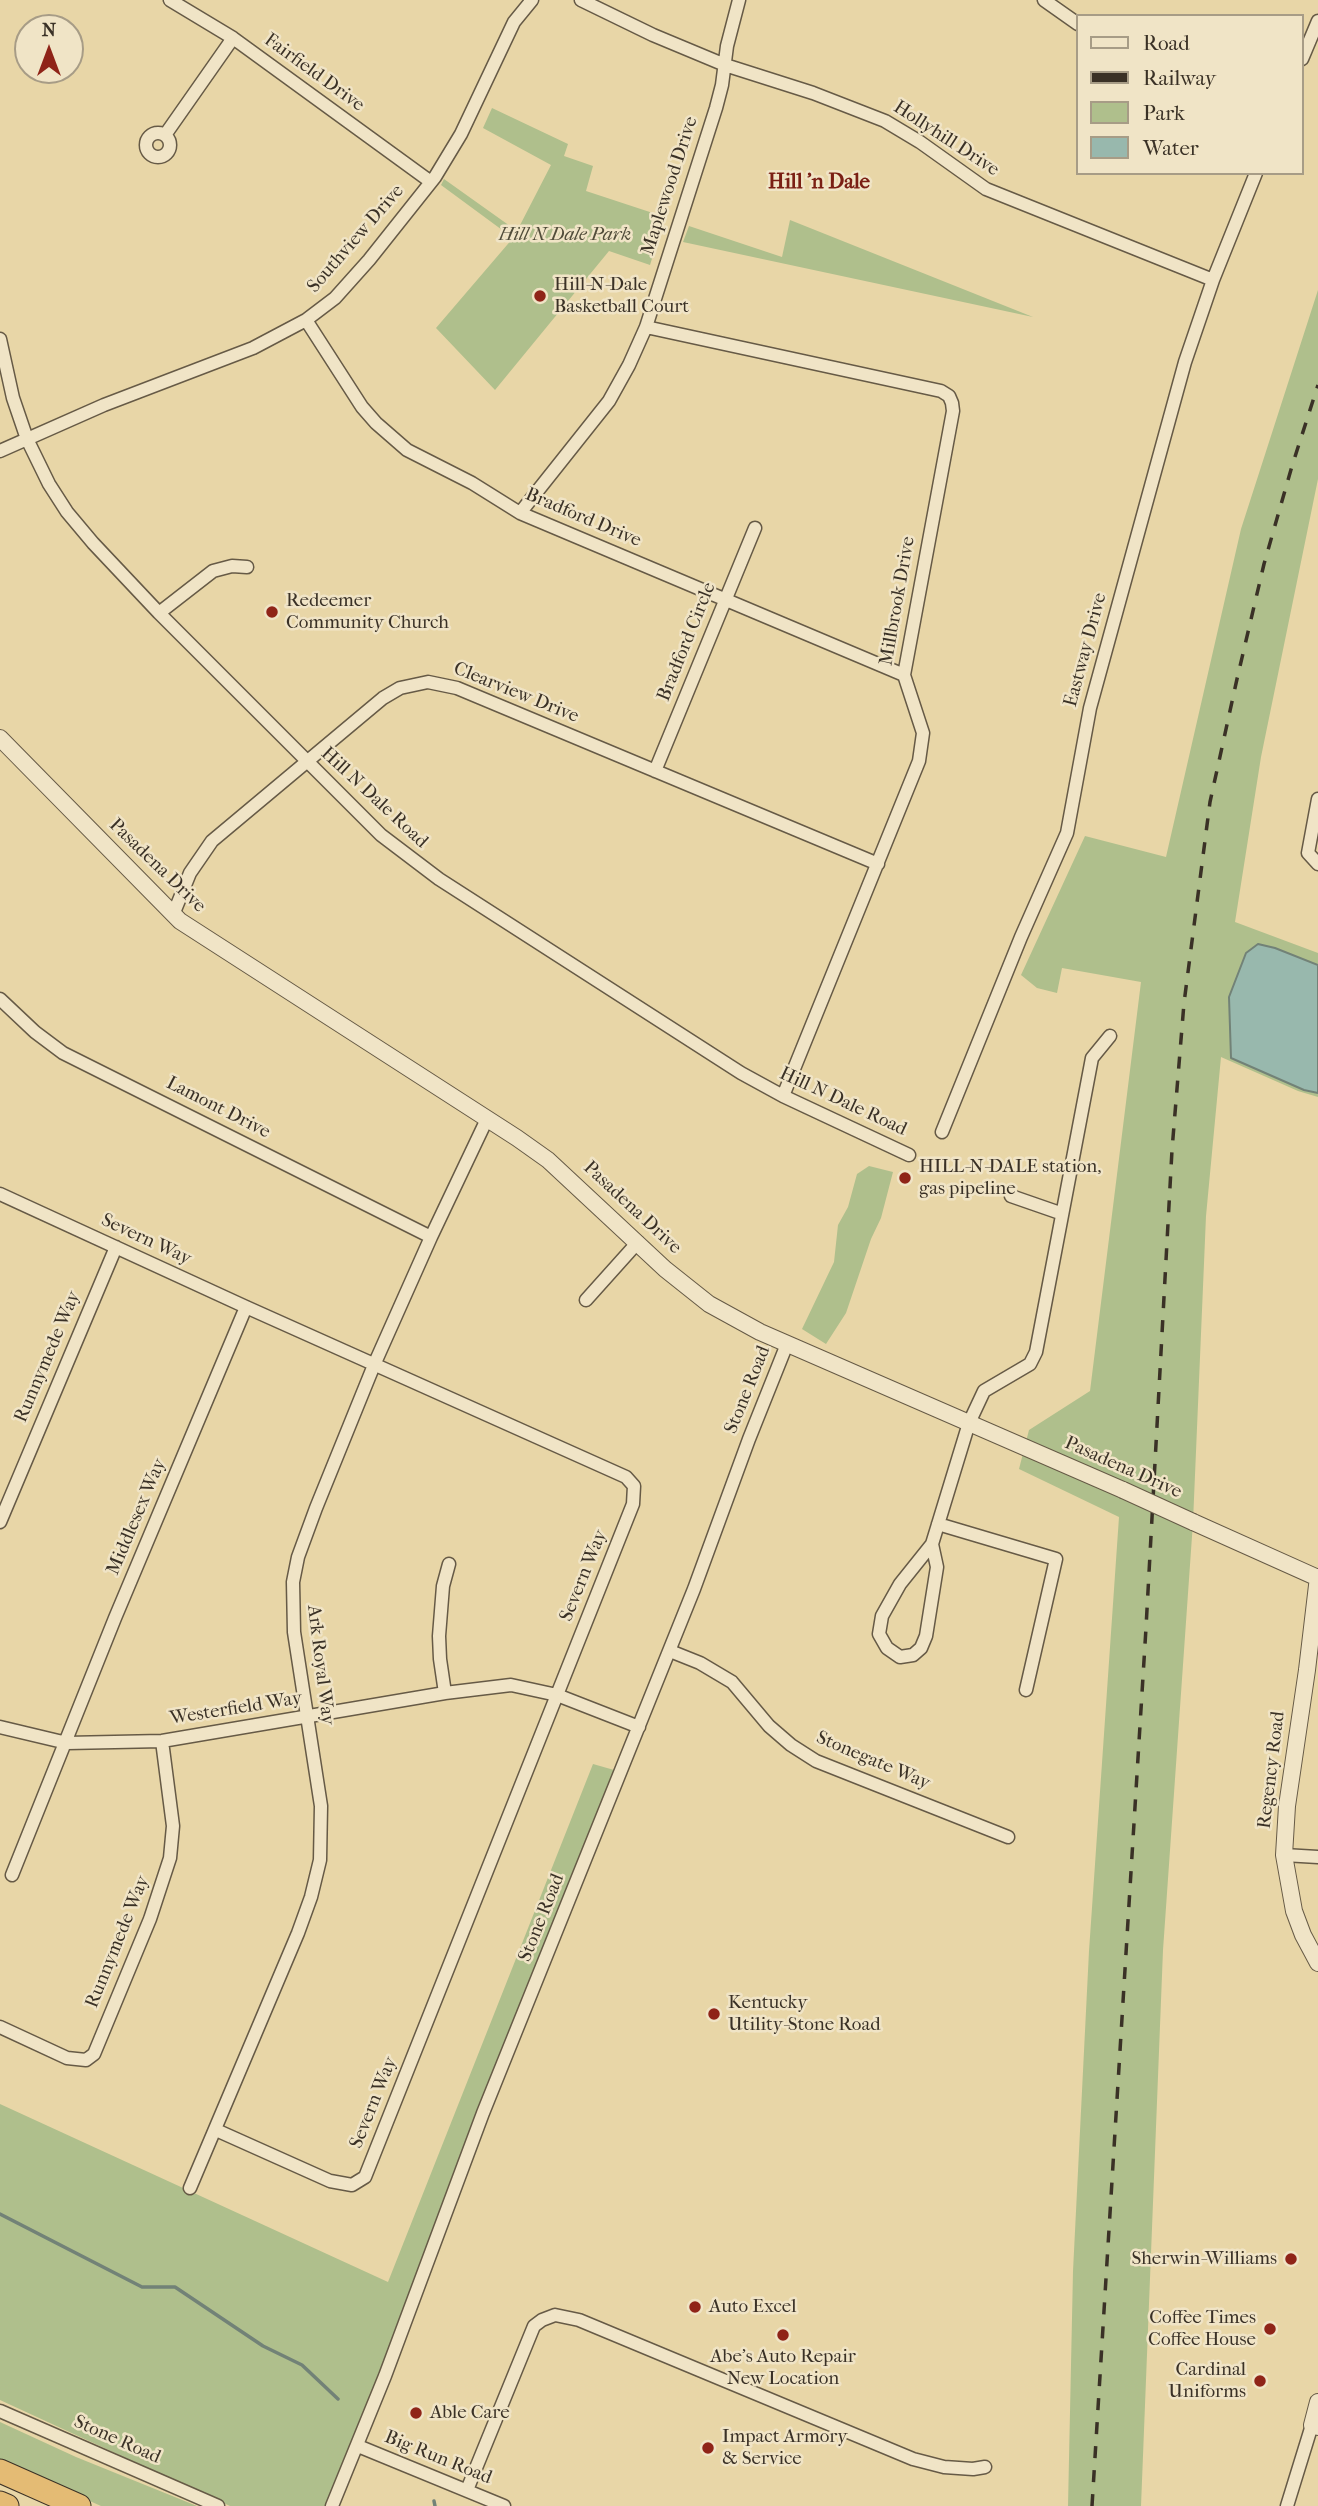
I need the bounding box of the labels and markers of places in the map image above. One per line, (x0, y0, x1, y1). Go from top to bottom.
place label: Hill-N-Dale Basketball Court (554, 274, 689, 318)
marker: Hill-N-Dale Basketball Court (532, 288, 548, 304)
place label: Redeemer Community Church (286, 590, 449, 634)
marker: Redeemer Community Church (264, 604, 280, 620)
place label: HILL-N-DALE station, gas pipeline (919, 1156, 1101, 1200)
marker: HILL-N-DALE station, gas pipeline (897, 1170, 913, 1186)
place label: Kentucky Utility-Stone Road (728, 1992, 881, 2036)
marker: Kentucky Utility-Stone Road (706, 2006, 722, 2022)
place label: Sherwin-Williams (1131, 2248, 1277, 2270)
marker: Sherwin-Williams (1283, 2251, 1299, 2267)
place label: Auto Excel (709, 2296, 796, 2318)
marker: Auto Excel (687, 2299, 703, 2315)
place label: Coffee Times Coffee House (1148, 2307, 1256, 2351)
marker: Coffee Times Coffee House (1262, 2321, 1278, 2337)
marker: Abe's Auto Repair New Location (775, 2327, 791, 2343)
place label: Abe's Auto Repair New Location (710, 2346, 856, 2390)
place label: Cardinal Uniforms (1168, 2359, 1246, 2403)
marker: Cardinal Uniforms (1252, 2373, 1268, 2389)
place label: Able Care (430, 2402, 510, 2424)
marker: Able Care (408, 2405, 424, 2421)
place label: Impact Armory & Service (722, 2426, 847, 2470)
marker: Impact Armory & Service (700, 2440, 716, 2456)

